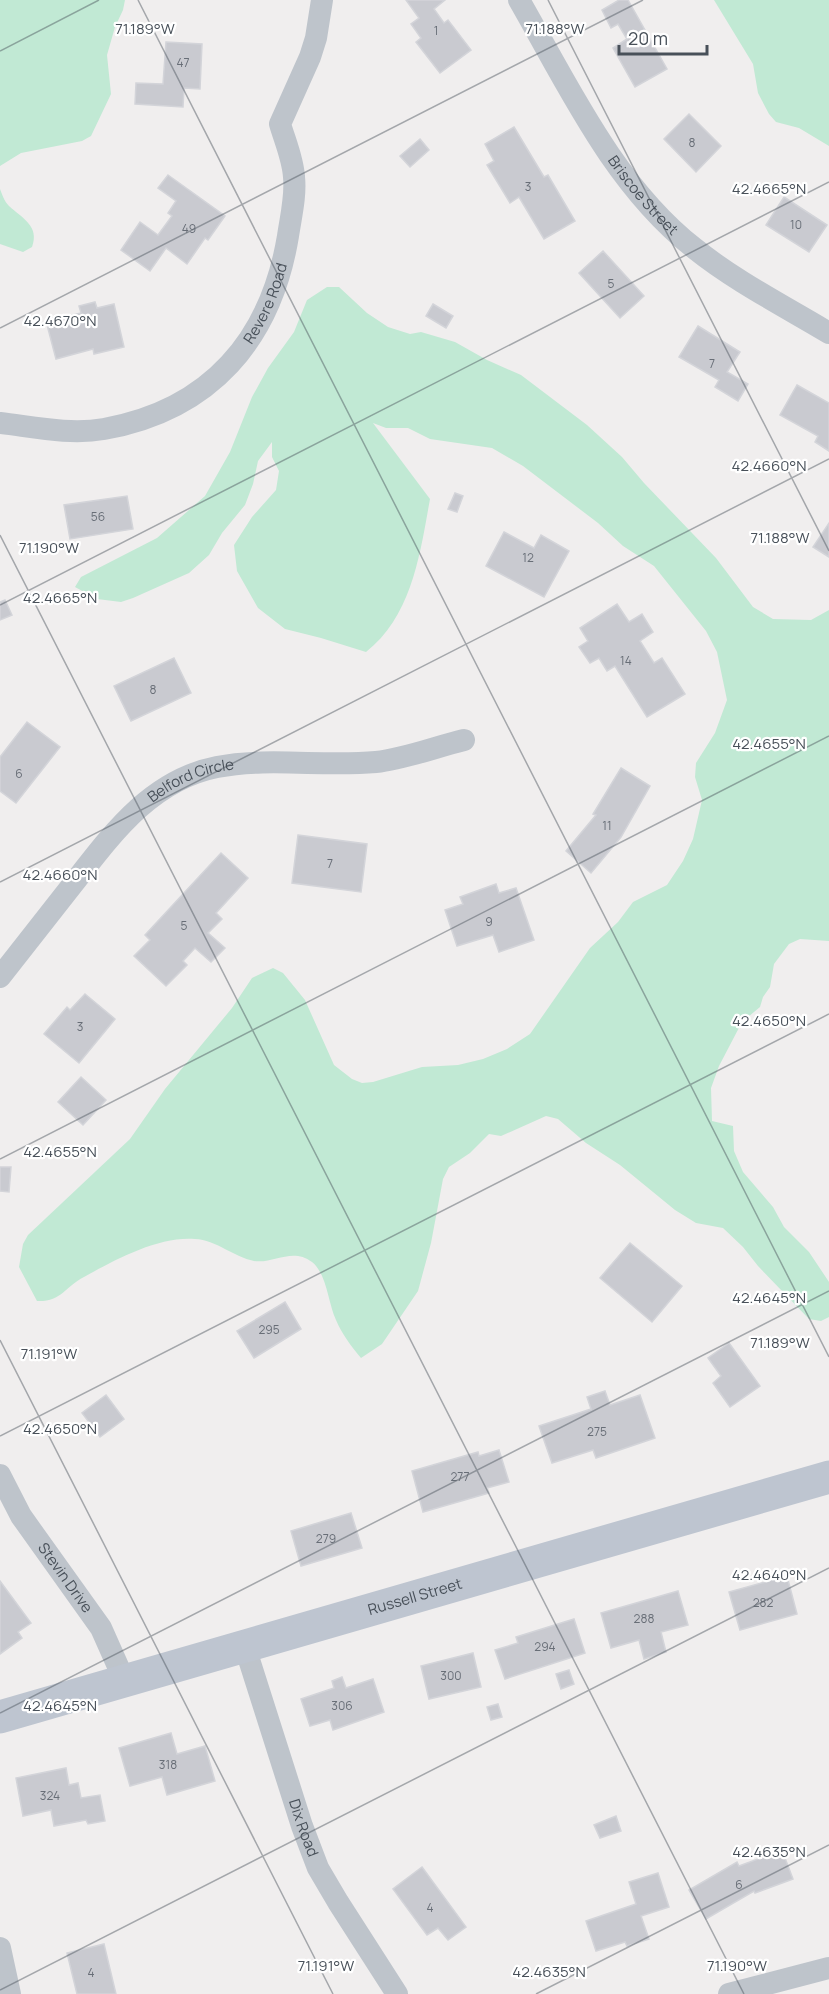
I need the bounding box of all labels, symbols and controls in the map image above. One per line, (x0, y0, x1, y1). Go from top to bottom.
text: 71.189°W (115, 18, 175, 39)
text: 71.188°W (526, 18, 584, 39)
scale bar (619, 18, 708, 56)
house number: 1 (434, 22, 438, 39)
text: 20 m (628, 26, 668, 50)
house number: 47 (176, 54, 190, 71)
house number: 8 (689, 134, 696, 151)
street label: Briscoe Street (603, 151, 683, 240)
house number: 3 (525, 178, 531, 195)
text: 42.4665°N (732, 178, 806, 199)
house number: 10 (790, 216, 802, 233)
house number: 49 (182, 220, 196, 237)
street label: Revere Road (238, 261, 292, 348)
house number: 5 (608, 275, 615, 292)
text: 42.4670°N (23, 310, 97, 331)
house number: 7 (709, 355, 715, 372)
text: 42.4660°N (732, 455, 806, 476)
house number: 56 (91, 508, 105, 525)
text: 71.188°W (751, 527, 809, 548)
text: 71.190°W (19, 537, 79, 558)
house number: 12 (522, 549, 534, 566)
text: 42.4665°N (23, 587, 97, 608)
house number: 14 (620, 652, 632, 669)
house number: 8 (150, 681, 157, 698)
text: 42.4655°N (732, 733, 806, 754)
street label: Belford Circle (143, 753, 235, 807)
house number: 6 (15, 765, 23, 782)
house number: 11 (602, 817, 612, 834)
house number: 7 (327, 855, 333, 872)
text: 42.4660°N (23, 864, 97, 885)
house number: 9 (485, 913, 493, 930)
house number: 5 (181, 917, 188, 934)
text: 42.4650°N (732, 1010, 806, 1031)
house number: 3 (77, 1018, 83, 1035)
text: 42.4655°N (23, 1141, 97, 1162)
text: 42.4645°N (732, 1287, 806, 1308)
house number: 295 (258, 1321, 280, 1338)
text: 71.189°W (750, 1332, 810, 1353)
text: 71.191°W (21, 1343, 77, 1364)
text: 42.4650°N (23, 1418, 97, 1439)
house number: 275 (587, 1423, 607, 1440)
house number: 277 (450, 1468, 470, 1485)
house number: 279 (316, 1530, 336, 1547)
street label: Stevin Drive (33, 1538, 98, 1617)
text: 42.4640°N (732, 1564, 806, 1585)
street label: Russell Street (365, 1573, 464, 1620)
house number: 282 (753, 1594, 773, 1611)
house number: 288 (634, 1610, 654, 1627)
house number: 294 (534, 1638, 556, 1655)
house number: 300 (440, 1667, 462, 1684)
text: 42.4645°N (23, 1695, 97, 1716)
house number: 306 (331, 1697, 353, 1714)
house number: 318 (159, 1756, 177, 1773)
house number: 324 (40, 1787, 60, 1804)
street label: Dix Road (284, 1796, 324, 1860)
text: 42.4635°N (732, 1841, 806, 1862)
house number: 6 (735, 1876, 743, 1893)
house number: 4 (426, 1899, 434, 1916)
text: 71.191°W (298, 1955, 354, 1976)
text: 71.190°W (707, 1955, 767, 1976)
text: 42.4635°N (512, 1961, 586, 1982)
house number: 4 (87, 1964, 95, 1981)

